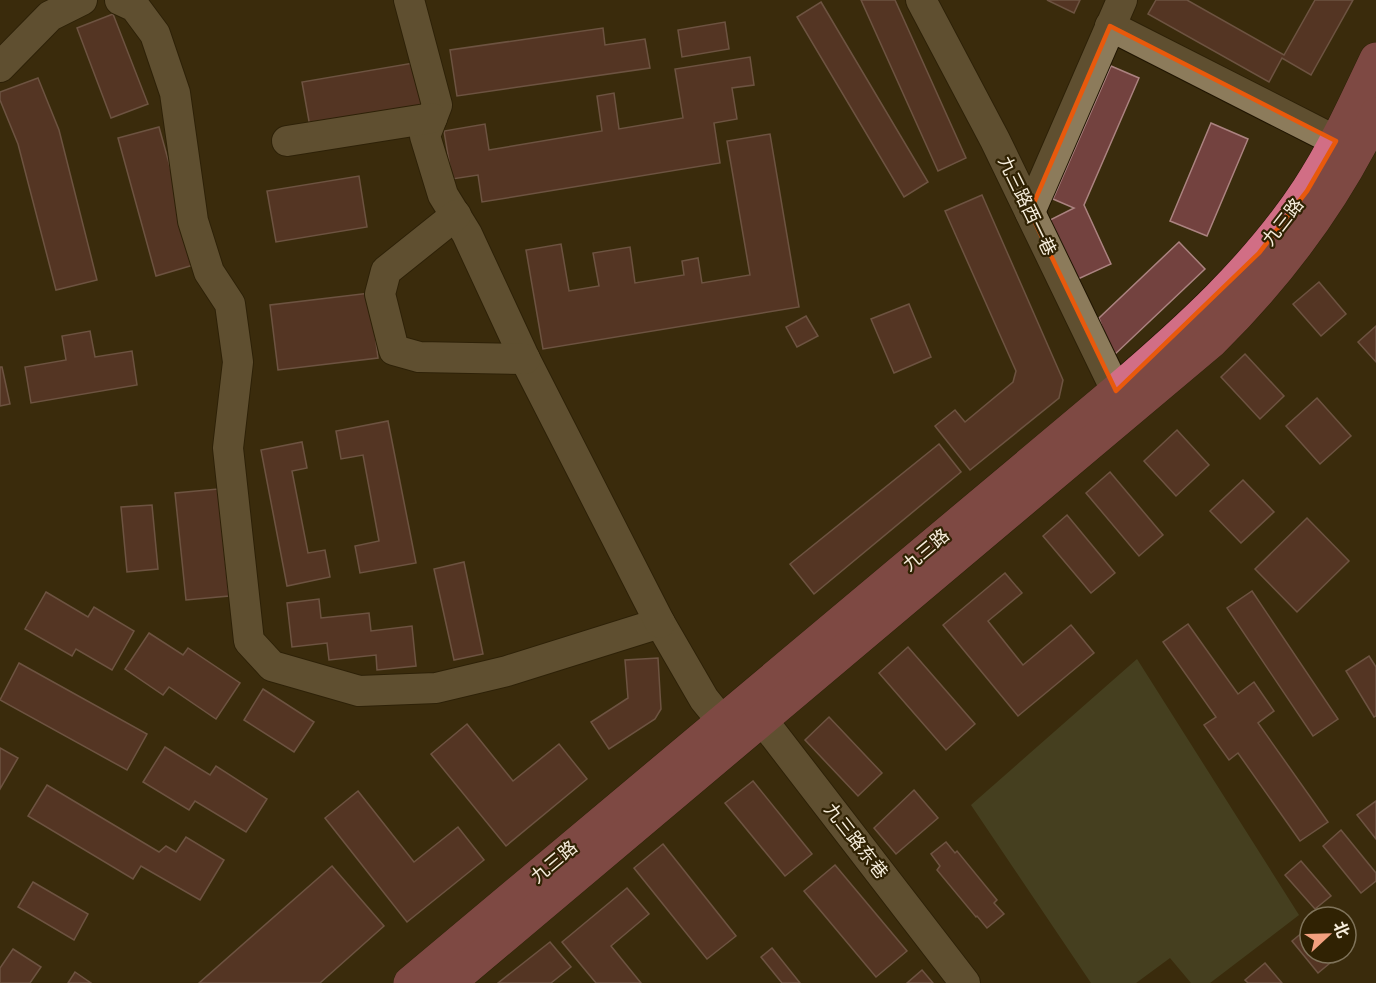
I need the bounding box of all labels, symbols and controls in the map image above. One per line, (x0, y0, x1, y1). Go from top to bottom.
street label: 九三路西一巷 (993, 153, 1061, 259)
street label: 九三路 (1258, 194, 1308, 250)
street label: 九三路 (898, 524, 954, 576)
street label: 九三路东巷 (820, 799, 892, 883)
street label: 九三路 (526, 836, 582, 888)
north arrow (1298, 905, 1358, 965)
text: 北 (1330, 919, 1353, 941)

